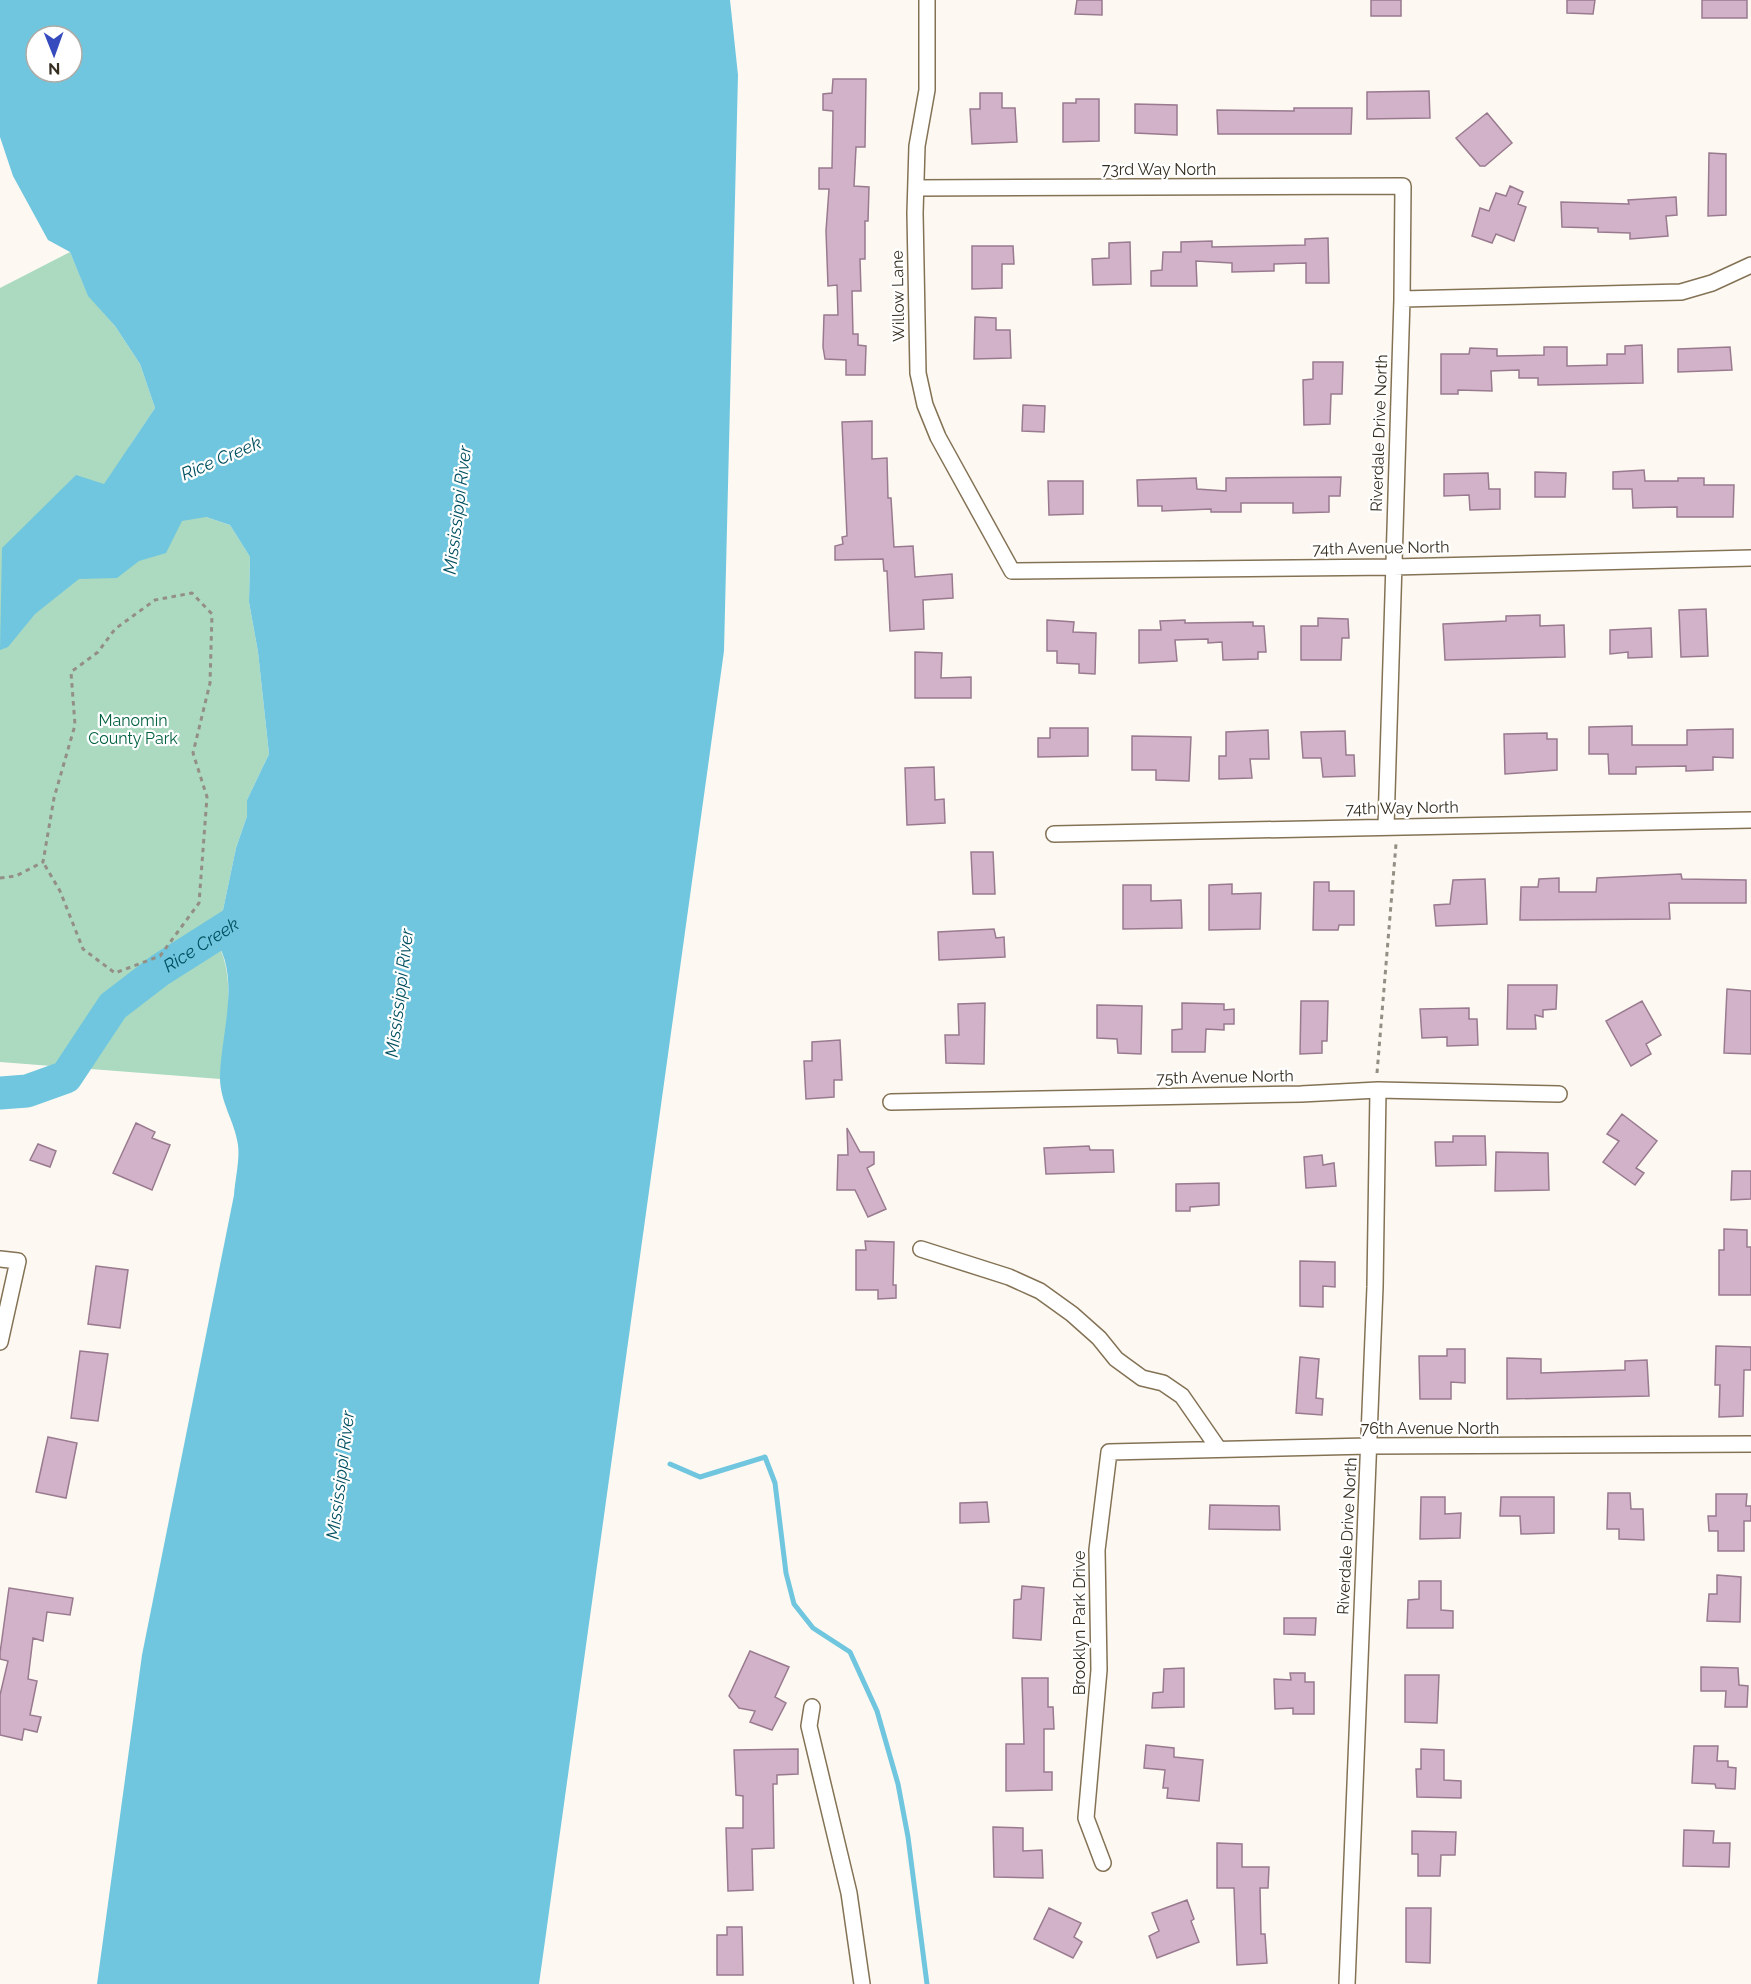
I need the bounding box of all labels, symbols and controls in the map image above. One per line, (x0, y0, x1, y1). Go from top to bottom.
north arrow (24, 24, 84, 84)
text: N (48, 59, 61, 78)
street label: 73rd Way North (1102, 160, 1216, 179)
street label: Willow Lane (888, 250, 908, 342)
street label: Riverdale Drive North (1367, 354, 1391, 512)
water label: Rice Creek (178, 432, 265, 484)
water label: Mississippi River (439, 444, 475, 576)
street label: 74th Avenue North (1312, 537, 1450, 559)
park label: Manomin County Park (88, 711, 178, 748)
street label: 74th Way North (1345, 798, 1459, 818)
water label: Rice Creek (159, 912, 243, 976)
water label: Mississippi River (381, 927, 417, 1059)
street label: 75th Avenue North (1156, 1066, 1294, 1088)
water label: Mississippi River (322, 1409, 358, 1541)
street label: 76th Avenue North (1361, 1419, 1499, 1438)
street label: Riverdale Drive North (1333, 1457, 1361, 1615)
street label: Brooklyn Park Drive (1070, 1551, 1089, 1695)

